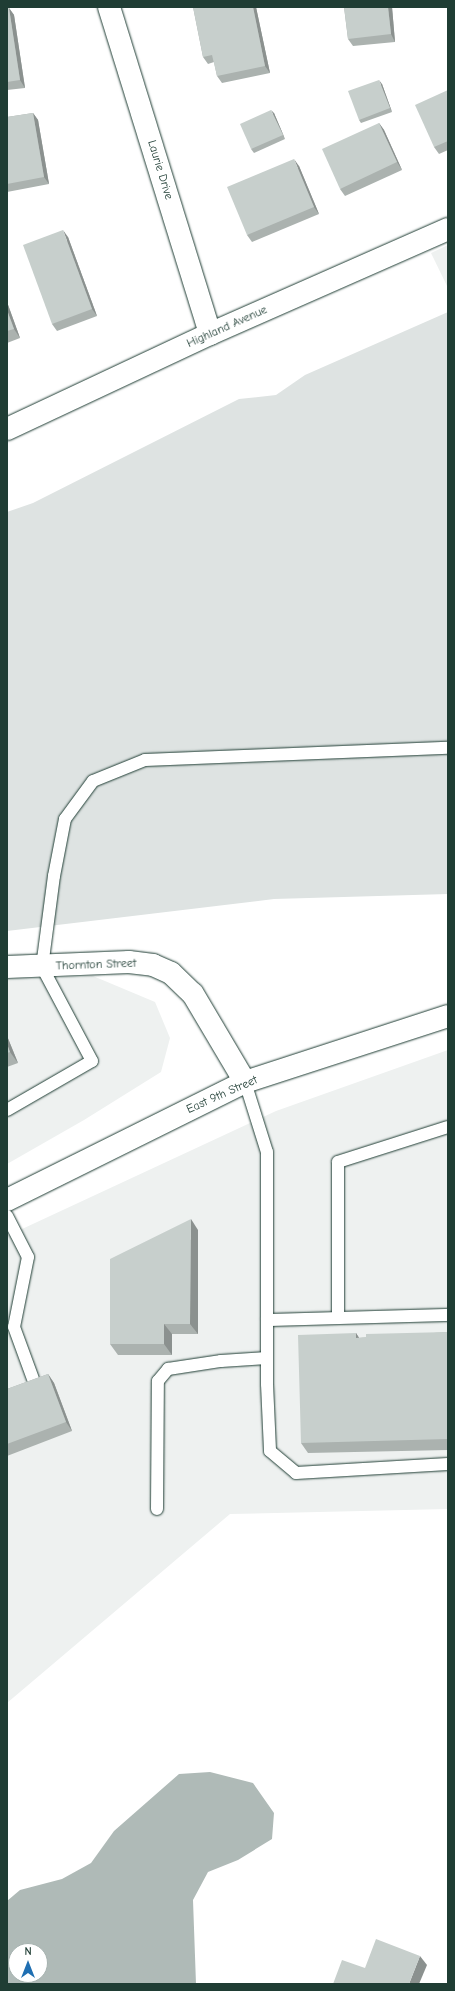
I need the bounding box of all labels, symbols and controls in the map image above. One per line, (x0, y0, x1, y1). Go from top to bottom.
street label: Laurie Drive (144, 139, 176, 201)
street label: Highland Avenue (185, 303, 269, 351)
street label: Thornton Street (55, 956, 137, 974)
street label: East 9th Street (184, 1073, 260, 1117)
north arrow (8, 1943, 48, 1983)
text: N (24, 1945, 32, 1958)

